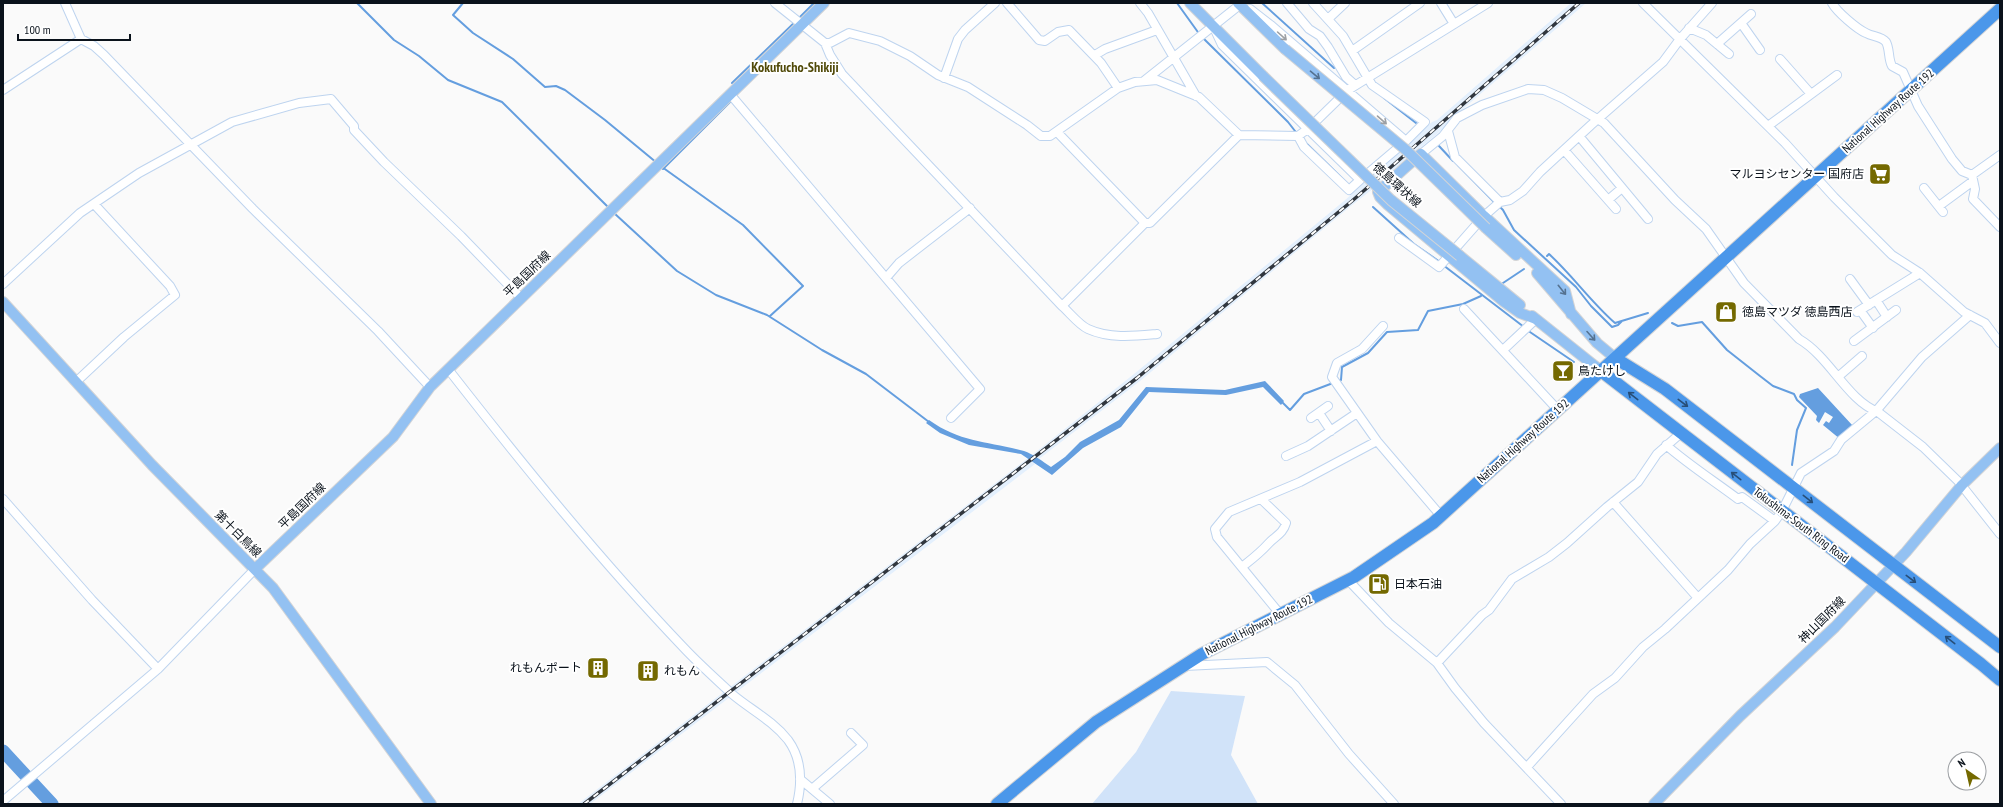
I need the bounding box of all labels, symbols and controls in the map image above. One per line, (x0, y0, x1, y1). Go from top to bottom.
scale bar (18, 16, 130, 42)
text: 100 m (24, 22, 51, 37)
one-way arrow (1277, 31, 1288, 40)
district label: Kokufucho-Shikiji (751, 58, 839, 76)
street label: National Highway Route 192 (1839, 65, 1937, 156)
one-way arrow (1310, 70, 1320, 79)
one-way arrow (1376, 115, 1387, 124)
street label: 徳島環状線 (1370, 159, 1425, 210)
supermarket icon: マルヨシセンター 国府店 (1867, 161, 1893, 187)
place label: マルヨシセンター 国府店 (1729, 166, 1864, 181)
street label: 平島国府線 (500, 247, 553, 300)
one-way arrow (1558, 285, 1567, 295)
shop icon: 徳島マツダ 徳島西店 (1713, 299, 1739, 325)
place label: 徳島マツダ 徳島西店 (1742, 304, 1853, 319)
one-way arrow (1586, 331, 1595, 342)
bar icon: 鳥たけし (1550, 358, 1576, 384)
place label: 鳥たけし (1578, 363, 1626, 378)
one-way arrow (1628, 392, 1639, 400)
street label: National Highway Route 192 (1474, 395, 1572, 486)
one-way arrow (1677, 398, 1688, 407)
one-way arrow (1731, 471, 1742, 480)
street label: 平島国府線 (275, 479, 328, 532)
street label: Tokushima-South Ring Road (1751, 484, 1852, 565)
one-way arrow (1803, 495, 1814, 503)
street label: 第十白鳥線 (212, 507, 265, 560)
fuel station icon: 日本石油 (1366, 571, 1392, 597)
one-way arrow (1905, 575, 1916, 583)
place label: 日本石油 (1394, 576, 1442, 591)
street label: National Highway Route 192 (1203, 591, 1315, 658)
street label: 神山国府線 (1795, 593, 1848, 646)
one-way arrow (1945, 636, 1956, 644)
building icon: れもんポート (585, 655, 611, 681)
building icon: れもん (635, 658, 661, 684)
place label: れもんポート (510, 660, 582, 675)
place label: れもん (664, 663, 700, 678)
north arrow (1947, 751, 1987, 791)
text: N (1955, 755, 1968, 770)

